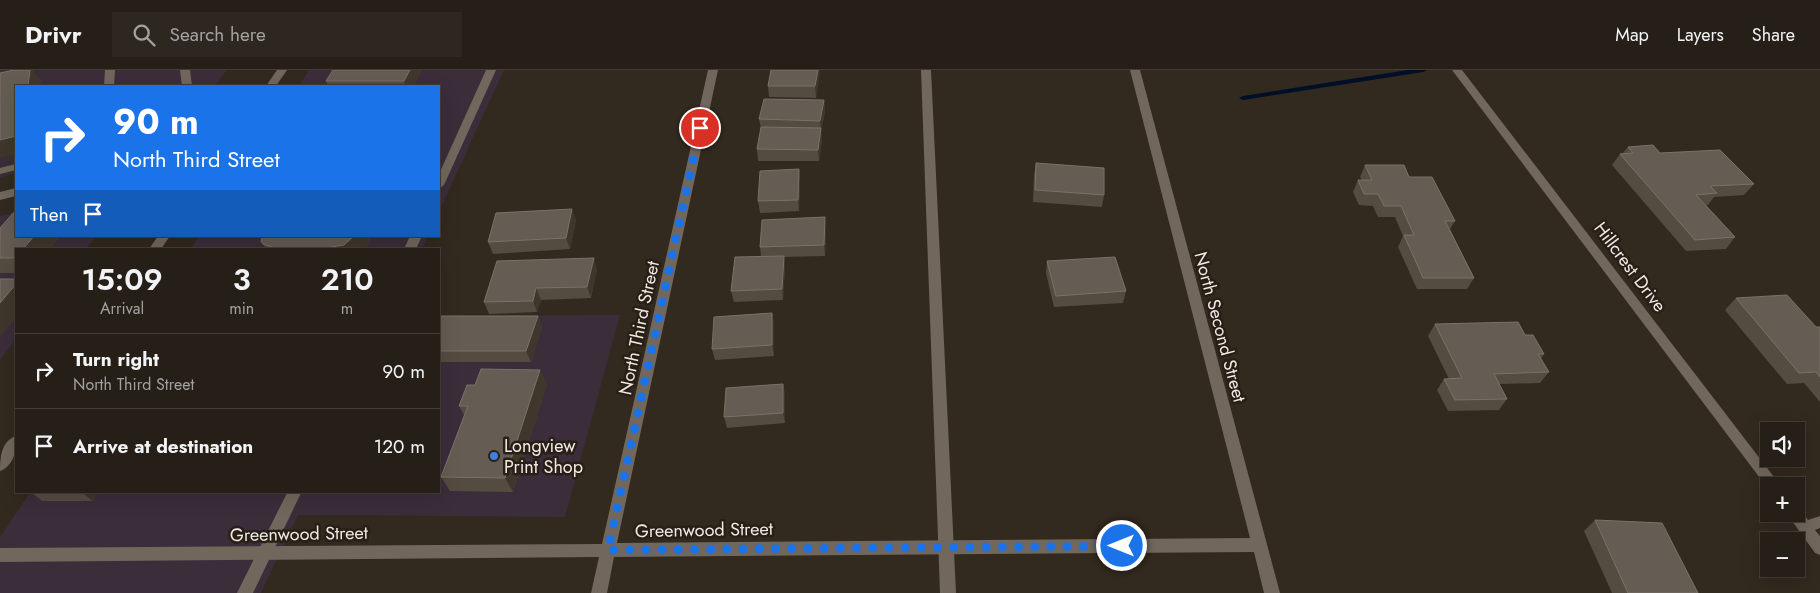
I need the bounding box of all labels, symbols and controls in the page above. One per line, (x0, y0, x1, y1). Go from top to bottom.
search box (112, 12, 462, 57)
text: Drivr (25, 17, 82, 52)
icon: search (130, 21, 158, 49)
text: Search here (170, 21, 266, 48)
text: Map (1615, 22, 1649, 48)
text: Layers (1677, 22, 1724, 48)
text: Share (1752, 22, 1795, 48)
text: 90 m (113, 97, 199, 147)
icon: right (30, 105, 95, 170)
pin (679, 107, 721, 149)
icon: arrive (686, 114, 714, 142)
text: North Third Street (113, 143, 280, 175)
icon: arrive (79, 200, 107, 228)
text: Then (30, 201, 69, 228)
street label: Hillcrest Drive (1588, 217, 1672, 317)
street label: North Second Street (1187, 249, 1253, 406)
text: 15:09 (81, 258, 163, 301)
text: 3 (233, 258, 251, 301)
text: 210 (321, 258, 374, 301)
street label: North Third Street (612, 258, 666, 397)
text: Arrival (100, 297, 144, 320)
text: min (229, 297, 254, 320)
text: m (341, 297, 353, 320)
text: Turn right (73, 346, 159, 373)
icon: right (30, 357, 58, 385)
text: 90 m (382, 358, 425, 385)
text: North Third Street (73, 373, 194, 396)
map controls (1760, 422, 1805, 577)
button: sound (1760, 422, 1805, 467)
icon: arrive (30, 432, 58, 460)
text: Arrive at destination (73, 433, 253, 460)
text: 120 m (374, 433, 425, 460)
place label: Longview Print Shop (504, 433, 583, 480)
marker: Longview Print Shop (488, 450, 500, 462)
button: + (1760, 477, 1805, 522)
street label: Greenwood Street (635, 516, 774, 544)
position arrow (1095, 519, 1147, 571)
street label: Greenwood Street (230, 520, 369, 548)
button: − (1760, 532, 1805, 577)

